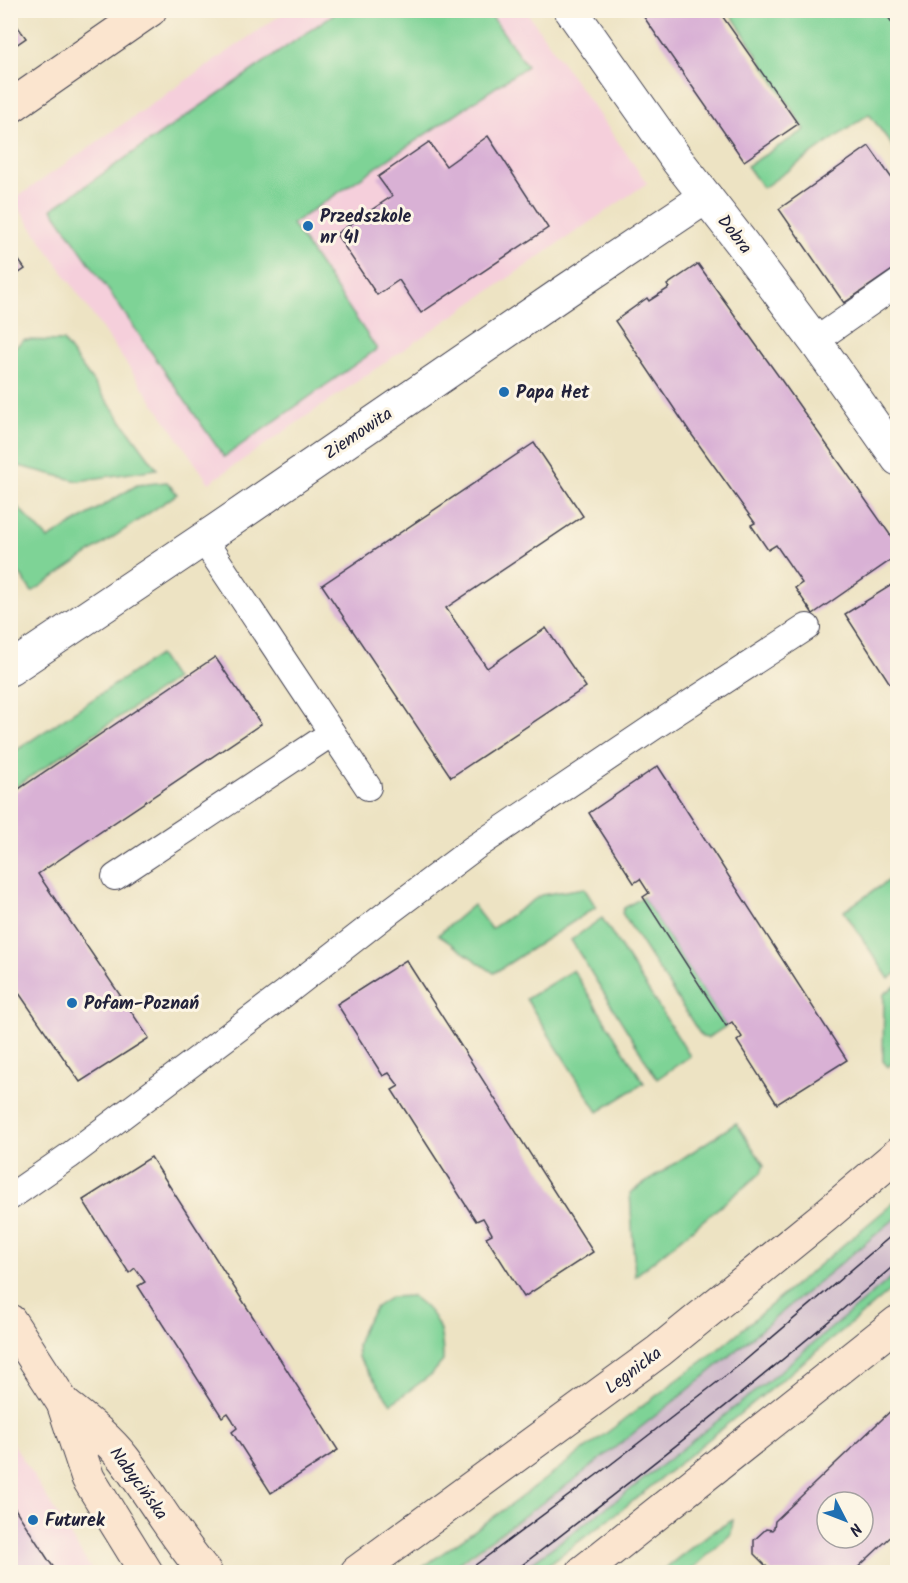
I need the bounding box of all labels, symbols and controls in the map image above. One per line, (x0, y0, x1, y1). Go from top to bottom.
place label: Przedszkole nr 41 (320, 203, 411, 253)
street label: Dobra (709, 209, 759, 261)
marker: Przedszkole nr 41 (301, 219, 315, 233)
place label: Papa Het (516, 379, 590, 408)
marker: Papa Het (497, 385, 511, 399)
street label: Ziemowita (318, 400, 399, 468)
place label: Pofam-Poznań (84, 990, 199, 1019)
marker: Pofam-Poznań (65, 996, 79, 1010)
street label: Legnicka (599, 1340, 669, 1402)
street label: Nabycińska (101, 1441, 174, 1527)
north arrow (815, 1490, 875, 1550)
place label: Futurek (45, 1507, 106, 1536)
marker: Futurek (26, 1513, 40, 1527)
text: N (842, 1517, 868, 1541)

